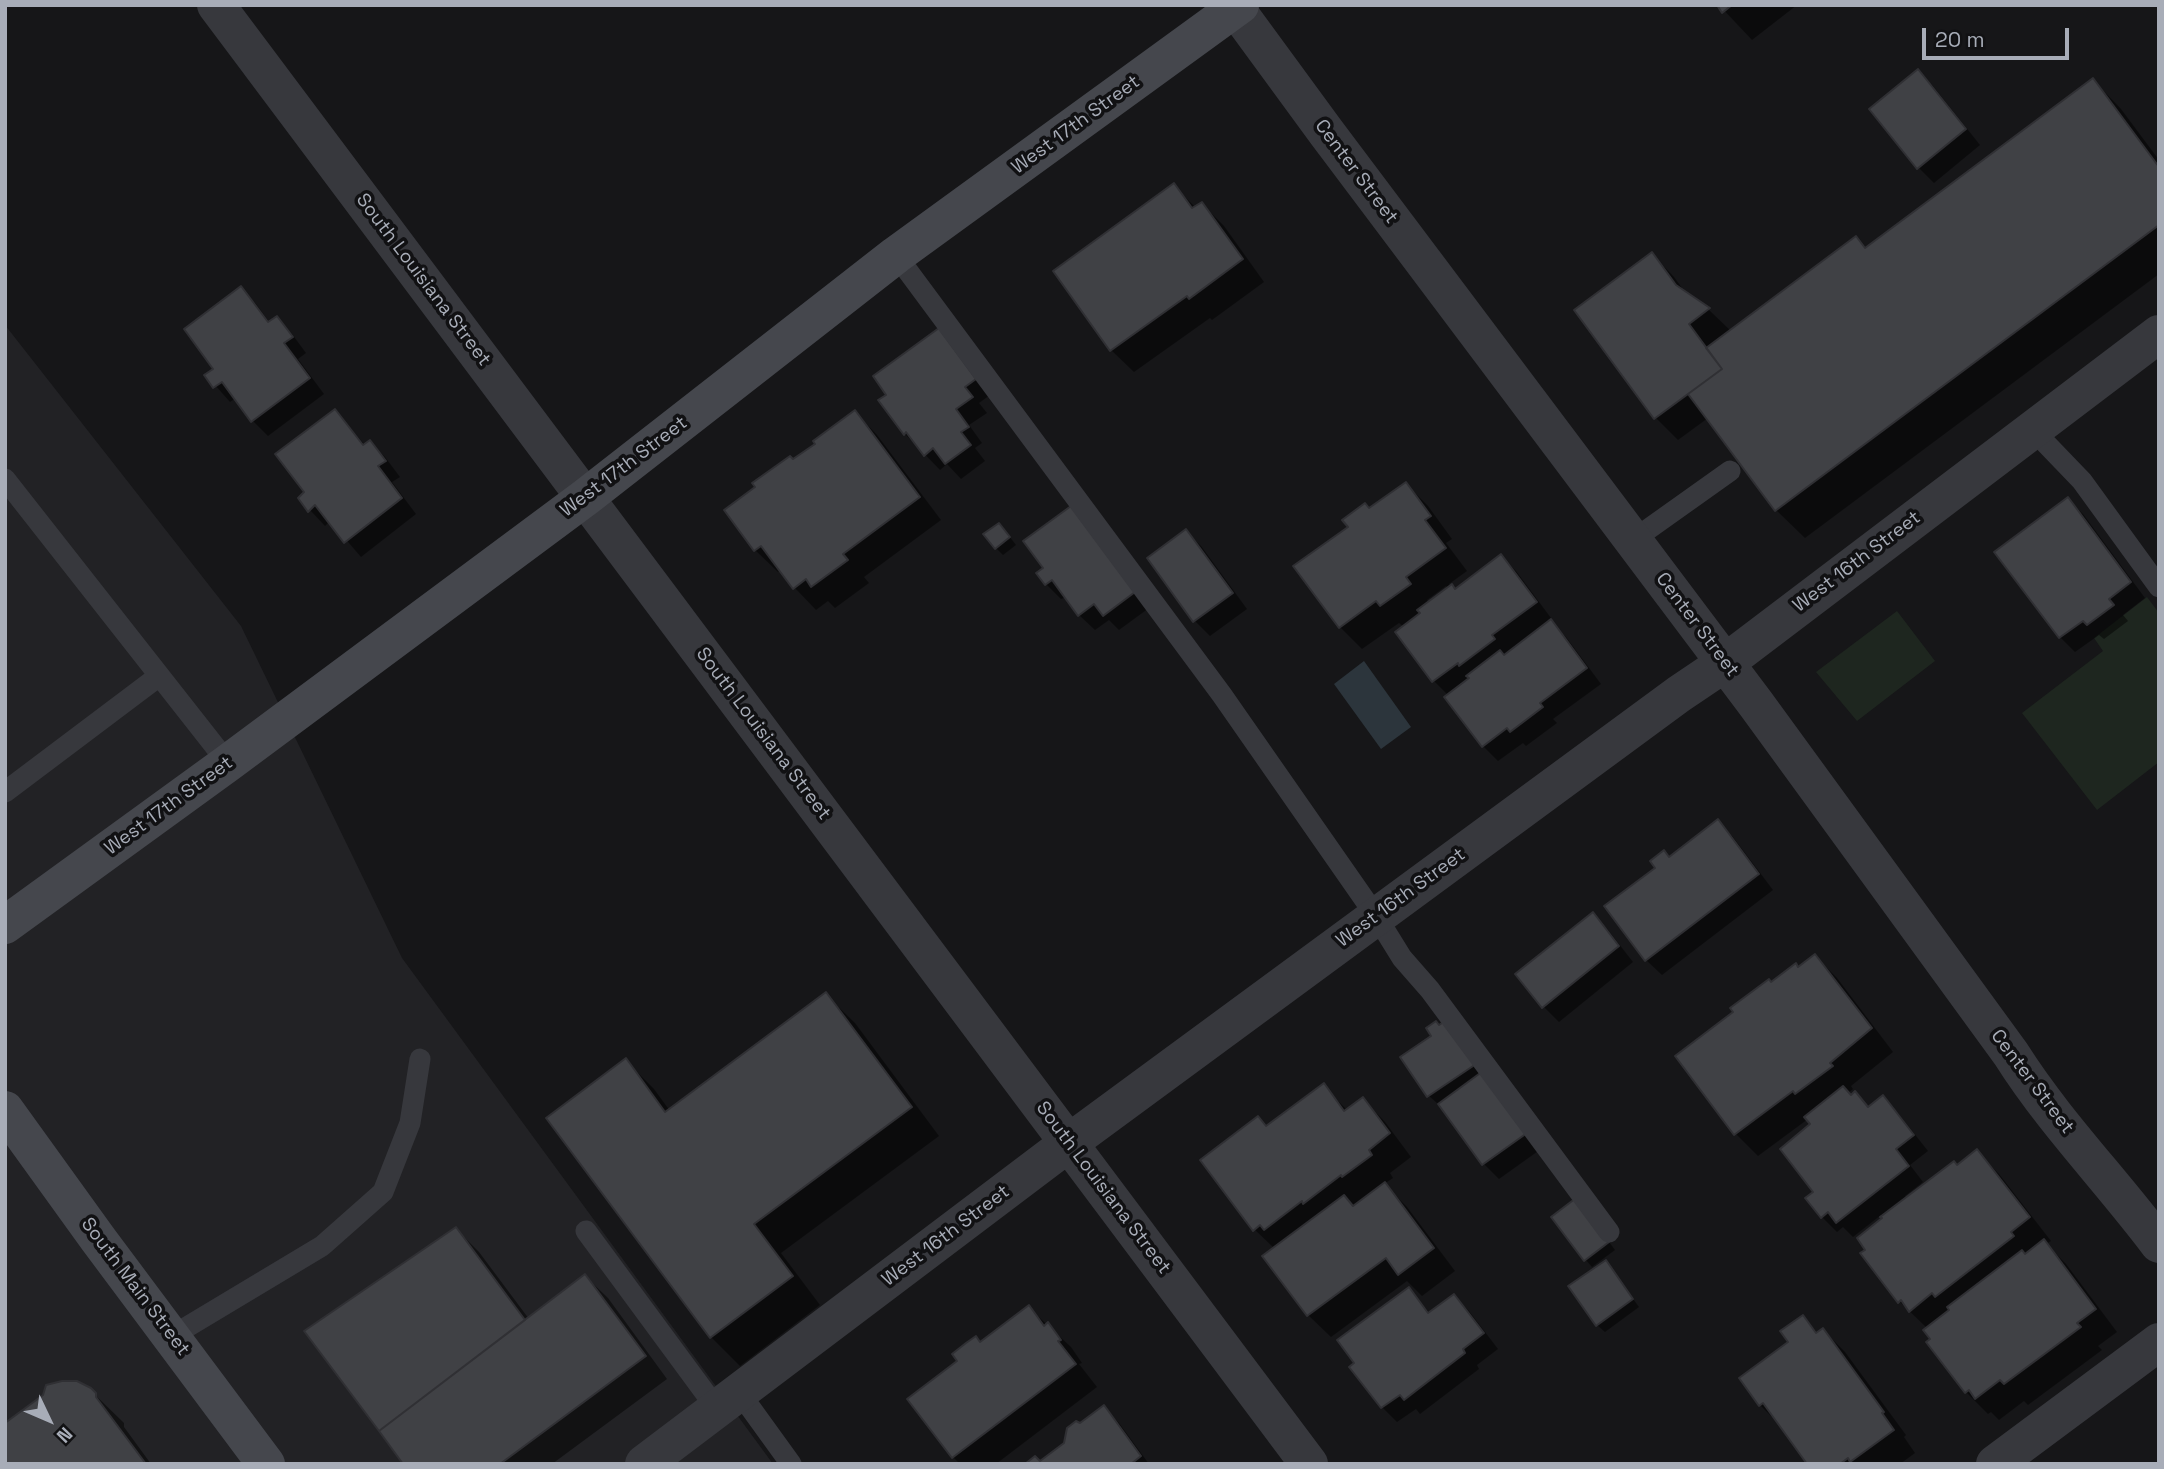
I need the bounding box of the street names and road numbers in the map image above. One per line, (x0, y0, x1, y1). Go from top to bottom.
street label: West 17th Street (1007, 71, 1145, 179)
street label: Center Street (1309, 115, 1403, 229)
street label: South Louisiana Street (351, 189, 495, 371)
street label: West 17th Street (556, 412, 692, 522)
street label: West 16th Street (1789, 507, 1925, 617)
street label: Center Street (1650, 568, 1744, 682)
street label: South Louisiana Street (691, 643, 835, 825)
street label: West 17th Street (100, 752, 238, 860)
street label: West 16th Street (1332, 844, 1470, 952)
street label: Center Street (1985, 1025, 2079, 1139)
street label: South Louisiana Street (1031, 1097, 1175, 1279)
street label: West 16th Street (878, 1181, 1014, 1291)
street label: South Main Street (76, 1213, 194, 1361)

